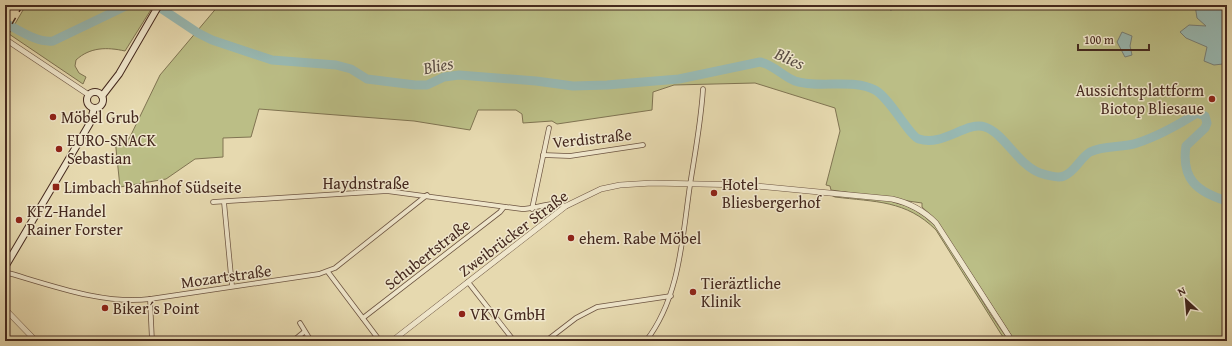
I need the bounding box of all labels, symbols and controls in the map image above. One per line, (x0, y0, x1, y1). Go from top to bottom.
scale bar (1078, 26, 1149, 52)
text: 100 m (1084, 31, 1114, 48)
water label: Blies (770, 40, 810, 76)
water label: Blies (420, 50, 456, 80)
place label: Aussichtsplattform Biotop Bliesaue (1076, 78, 1204, 120)
marker: Aussichtsplattform Biotop Bliesaue (1207, 94, 1217, 104)
place label: Möbel Grub (61, 105, 139, 129)
marker: Möbel Grub (48, 112, 58, 122)
street label: Verdistraße (551, 122, 633, 154)
place label: EURO-SNACK Sebastian (67, 128, 156, 170)
marker: EURO-SNACK Sebastian (54, 144, 64, 154)
street label: Haydnstraße (323, 171, 409, 195)
place label: Hotel Bliesbergerhof (722, 172, 823, 214)
place label: Limbach Bahnhof Südseite (64, 175, 241, 199)
marker: Limbach Bahnhof Südseite (51, 182, 61, 192)
street label: Zweibrücker Straße (453, 184, 573, 282)
marker: Hotel Bliesbergerhof (709, 188, 719, 198)
place label: KFZ-Handel Rainer Forster (27, 199, 123, 241)
street label: Schubertstraße (379, 213, 475, 295)
marker: KFZ-Handel Rainer Forster (14, 215, 24, 225)
place label: ehem. Rabe Möbel (579, 226, 702, 250)
marker: ehem. Rabe Möbel (566, 233, 576, 243)
street label: Mozartstraße (179, 258, 273, 294)
place label: Tieräztliche Klinik (701, 271, 781, 313)
north arrow (1166, 280, 1206, 320)
text: N (1175, 282, 1189, 300)
marker: Tieräztliche Klinik (688, 287, 698, 297)
place label: Biker´s Point (113, 296, 200, 320)
place label: VKV GmbH (470, 302, 546, 326)
marker: Biker´s Point (100, 303, 110, 313)
marker: VKV GmbH (457, 309, 467, 319)

